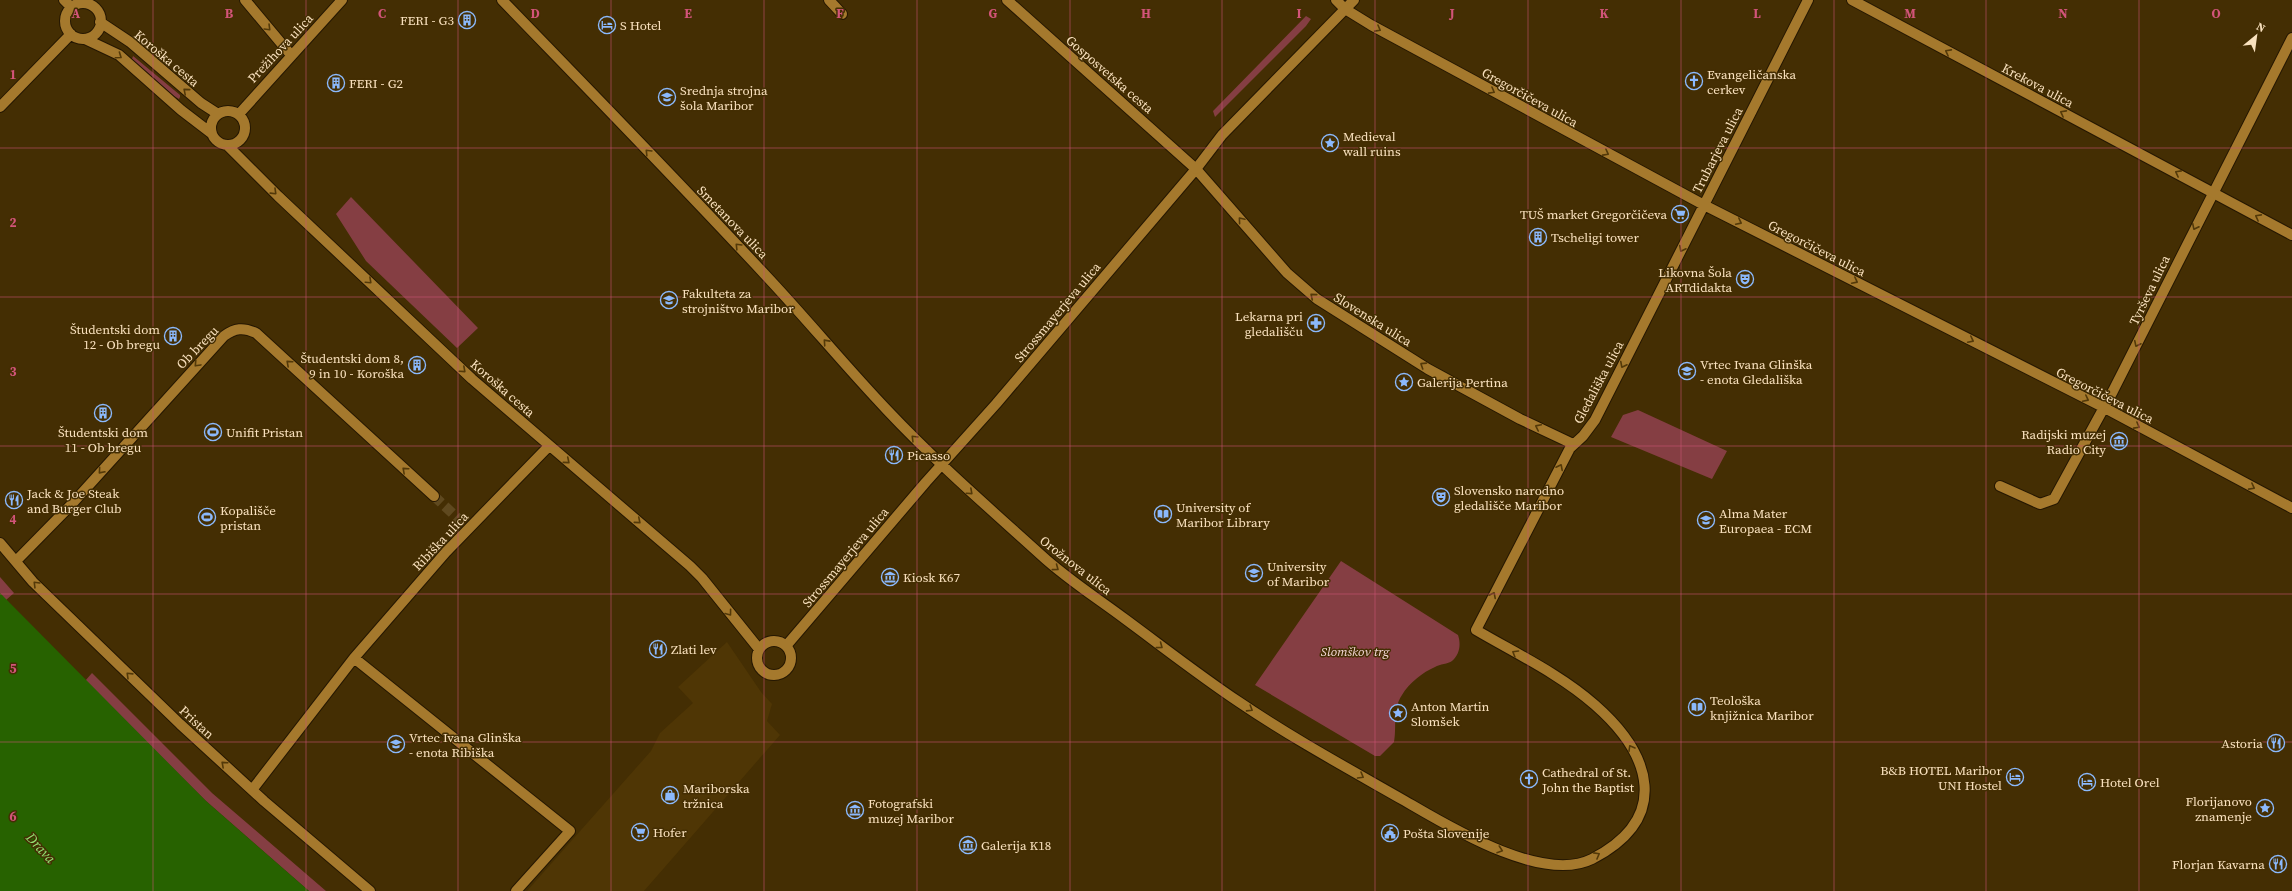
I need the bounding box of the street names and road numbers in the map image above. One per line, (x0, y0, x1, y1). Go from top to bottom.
street label: Prežihova ulica (244, 10, 317, 87)
street label: Koroška cesta (131, 26, 203, 91)
street label: Gosposvetska cesta (1062, 32, 1157, 117)
street label: Krekova ulica (1999, 59, 2077, 112)
street label: Gregorčičeva ulica (1479, 64, 1581, 131)
street label: Trubarjeva ulica (1688, 104, 1747, 196)
street label: Smetanova ulica (693, 182, 772, 263)
street label: Gregorčičeva ulica (1765, 217, 1869, 281)
street label: Tyrševa ulica (2125, 252, 2174, 328)
street label: Strossmayerjeva ulica (1010, 258, 1105, 366)
street label: Slovenska ulica (1331, 289, 1415, 350)
street label: Ob bregu (173, 322, 222, 373)
street label: Gledališka ulica (1569, 338, 1628, 427)
street label: Koroška cesta (467, 356, 539, 421)
street label: Gregorčičeva ulica (2053, 364, 2157, 428)
street label: Strossmayerjeva ulica (798, 503, 893, 611)
street label: Ribiška ulica (409, 508, 472, 574)
street label: Orožnova ulica (1036, 532, 1115, 599)
street label: Pristan (176, 702, 218, 743)

